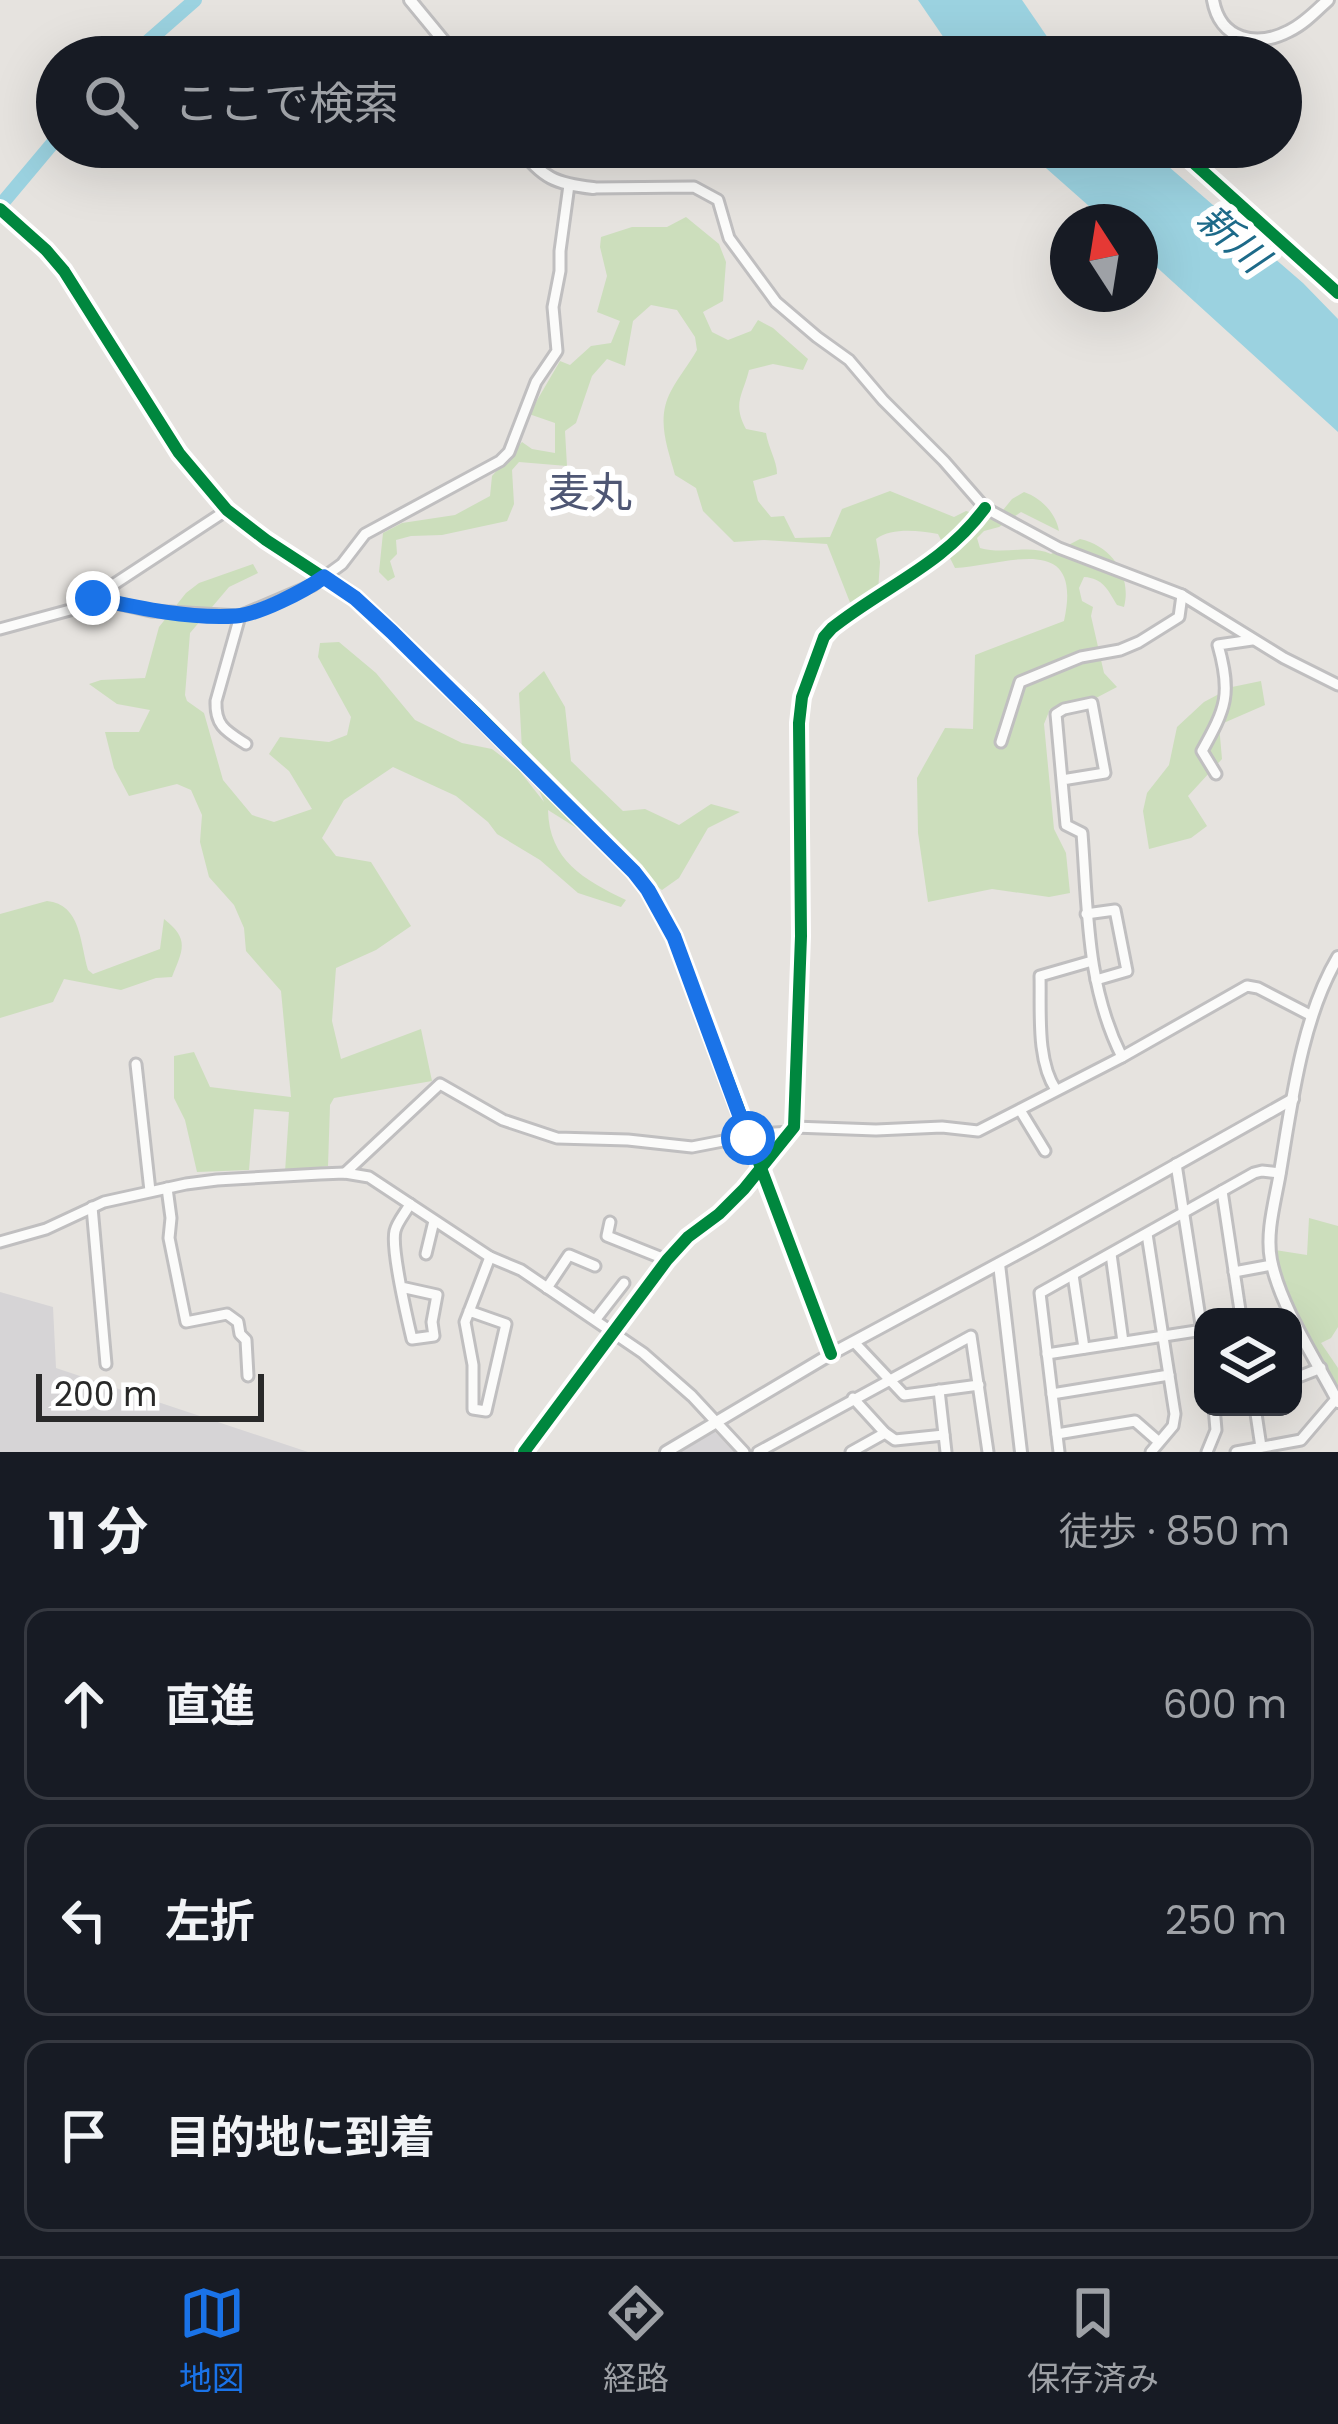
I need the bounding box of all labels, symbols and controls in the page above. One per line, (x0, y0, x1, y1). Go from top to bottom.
search box (36, 36, 1302, 168)
icon: search (78, 69, 144, 135)
text: ここで検索 (174, 72, 399, 135)
water label: 新川 (1185, 192, 1283, 288)
north arrow (1050, 204, 1158, 312)
district label: 麦丸 (548, 463, 632, 522)
route end (66, 571, 120, 625)
route start (721, 1111, 775, 1165)
map controls (1194, 1308, 1302, 1416)
button: layers (1194, 1308, 1302, 1416)
scale bar (36, 1368, 264, 1421)
text: 200 m (54, 1371, 157, 1418)
text: 11 分 (48, 1495, 148, 1567)
text: 徒歩 · 850 m (1059, 1504, 1290, 1559)
icon: ahead (51, 1671, 117, 1737)
text: 直進 (165, 1674, 255, 1737)
text: 600 m (1163, 1677, 1287, 1732)
icon: left (51, 1887, 117, 1953)
text: 左折 (165, 1890, 255, 1953)
text: 250 m (1165, 1893, 1287, 1948)
icon: arrive (51, 2103, 117, 2169)
text: 目的地に到着 (165, 2106, 435, 2169)
tab: 地図 (179, 2280, 245, 2404)
tab: 経路 (603, 2280, 669, 2404)
tab: 保存済み (1027, 2280, 1159, 2404)

